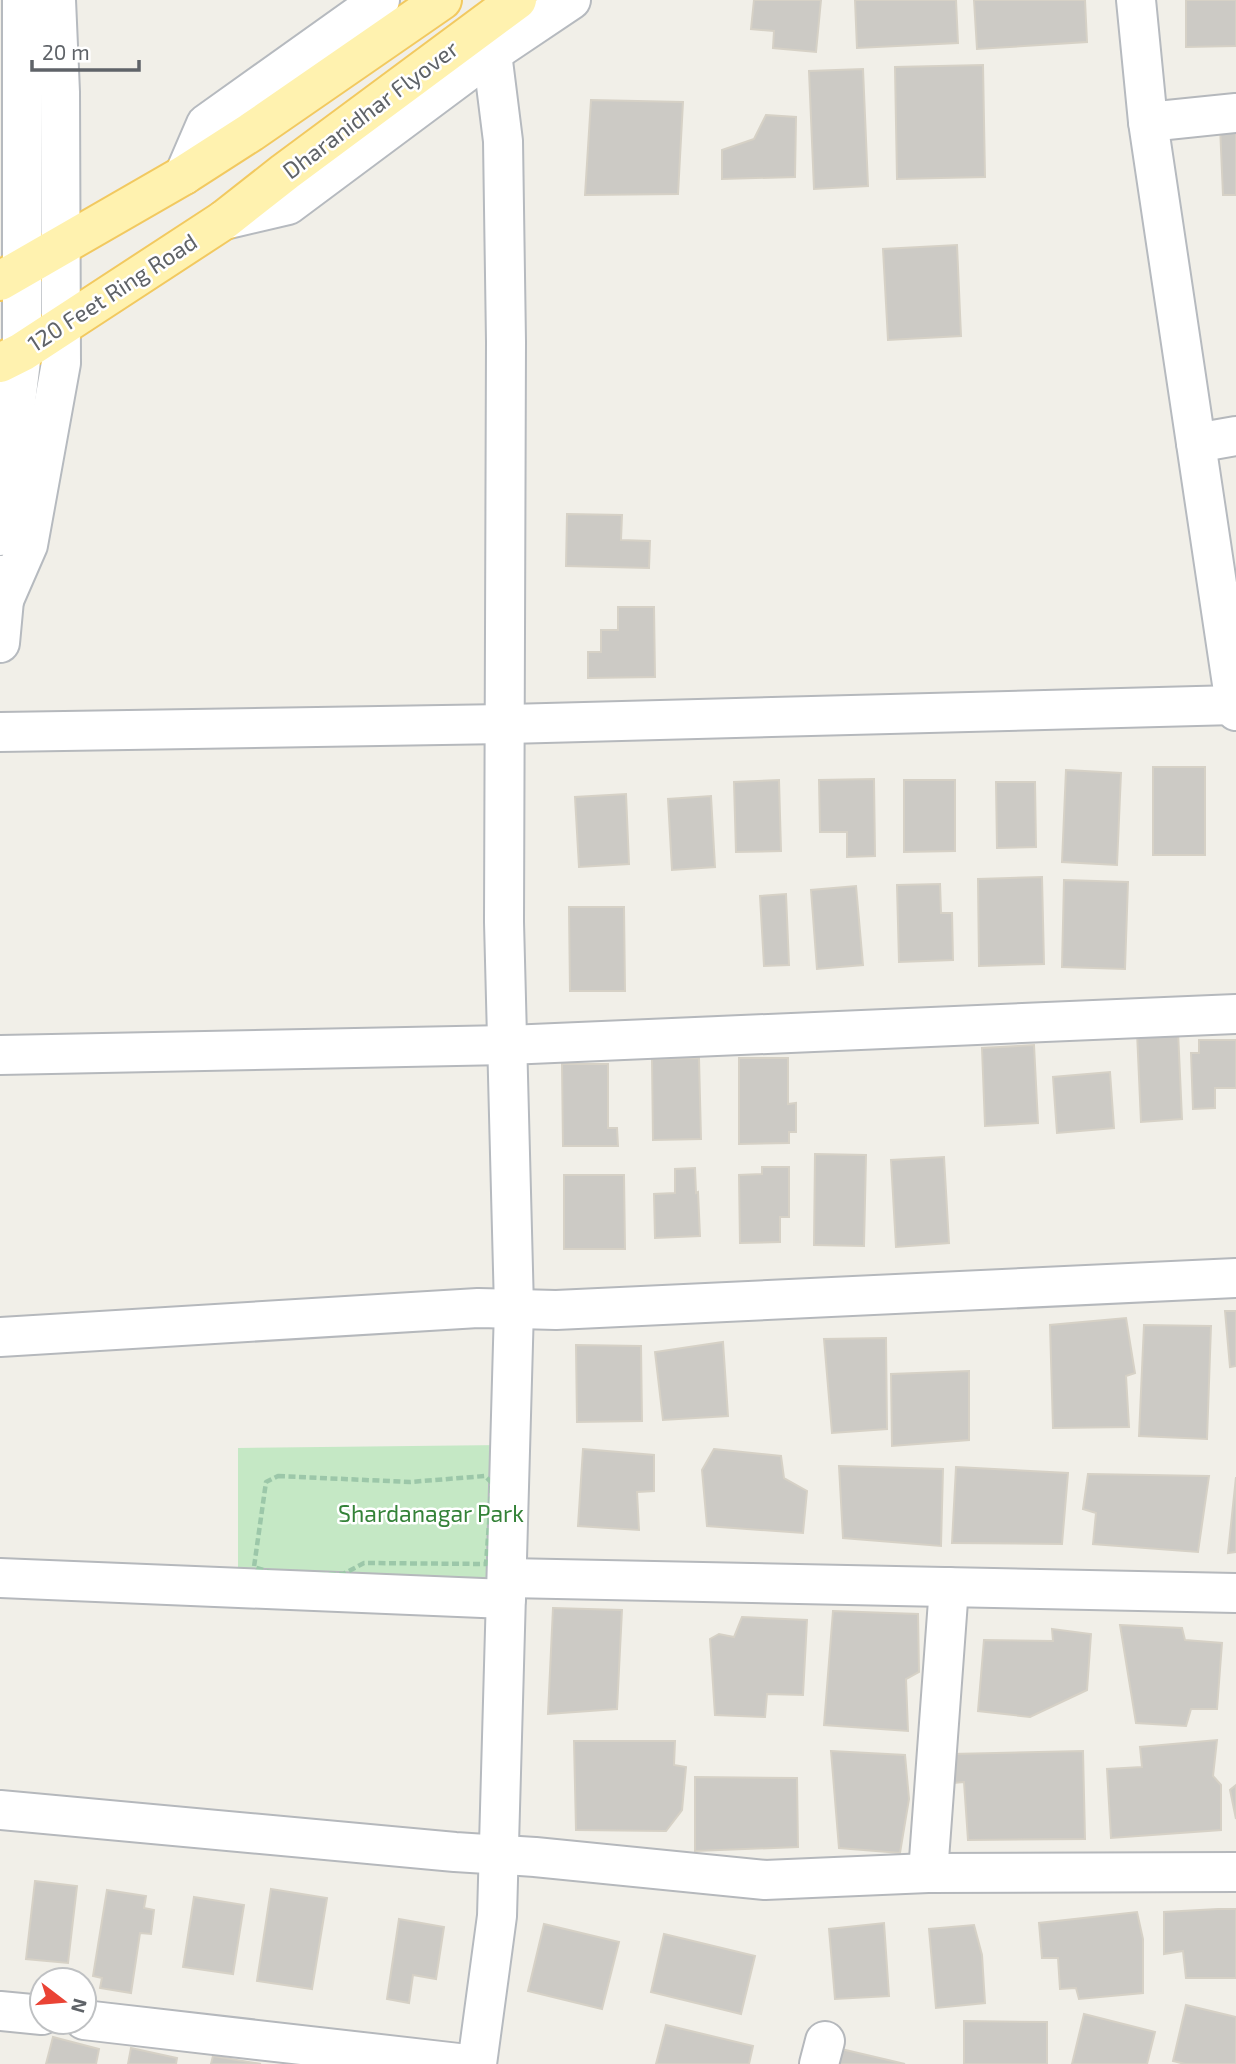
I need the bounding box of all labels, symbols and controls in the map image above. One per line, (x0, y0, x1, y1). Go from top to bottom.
scale bar (32, 28, 138, 72)
street label: Dharanidhar Flyover (277, 34, 463, 184)
text: 20 m (42, 39, 90, 64)
street label: 120 Feet Ring Road (22, 227, 202, 357)
park label: Shardanagar Park (338, 1499, 524, 1527)
north arrow (28, 1966, 98, 2036)
text: N (67, 1996, 93, 2016)

